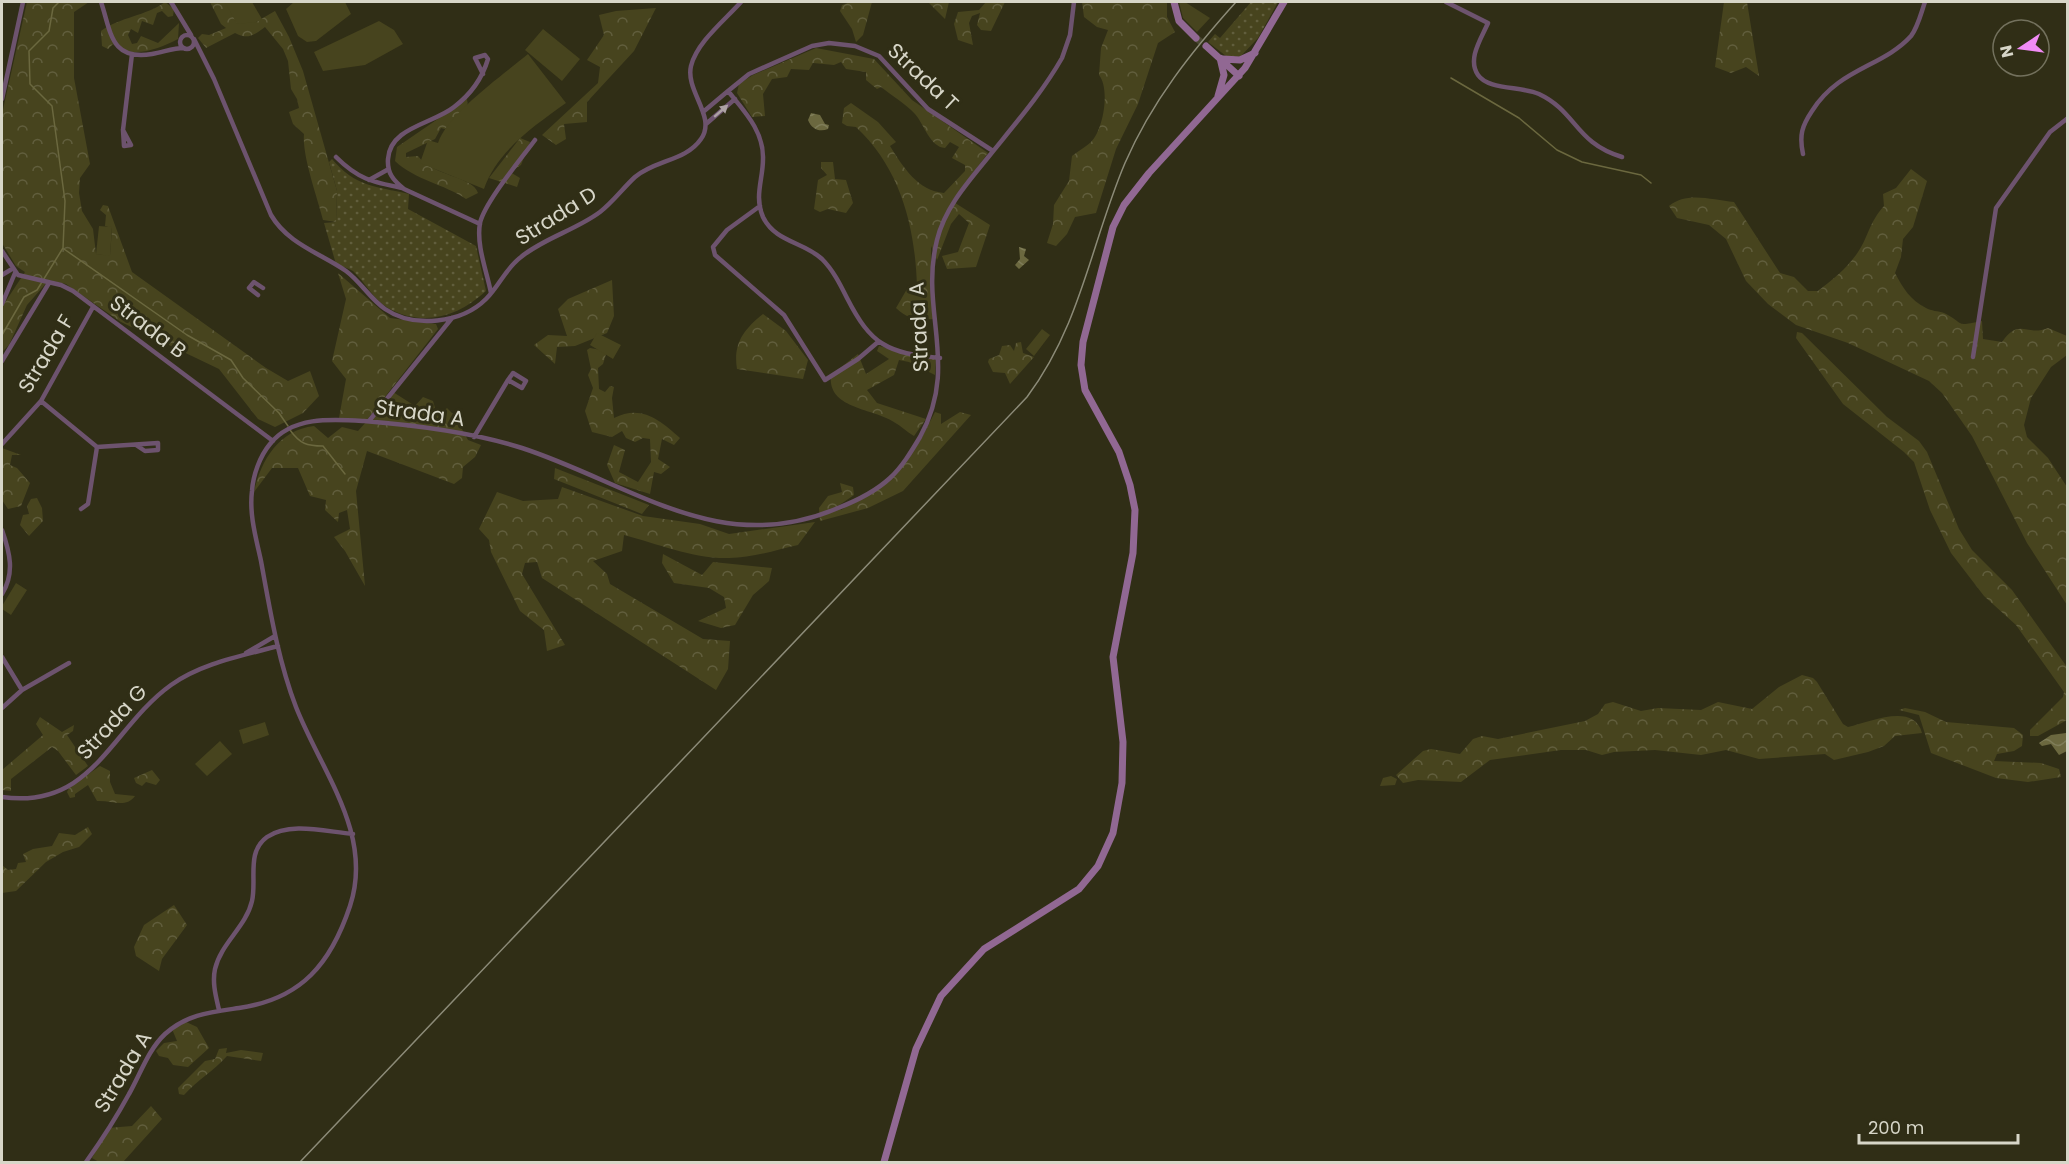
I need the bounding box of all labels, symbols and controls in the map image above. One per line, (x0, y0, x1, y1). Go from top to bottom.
north arrow (1991, 18, 2051, 78)
street label: Strada T (882, 36, 965, 117)
text: N (1994, 43, 2019, 60)
one-way arrow (713, 104, 728, 118)
street label: Strada D (510, 179, 602, 252)
street label: Strada A (902, 281, 935, 373)
street label: Strada B (104, 288, 193, 365)
street label: Strada F (11, 309, 80, 398)
street label: Strada A (373, 392, 467, 433)
street label: Strada G (70, 678, 153, 766)
street label: Strada A (87, 1026, 158, 1118)
scale bar (1859, 1107, 2018, 1145)
text: 200 m (1868, 1115, 1924, 1140)

